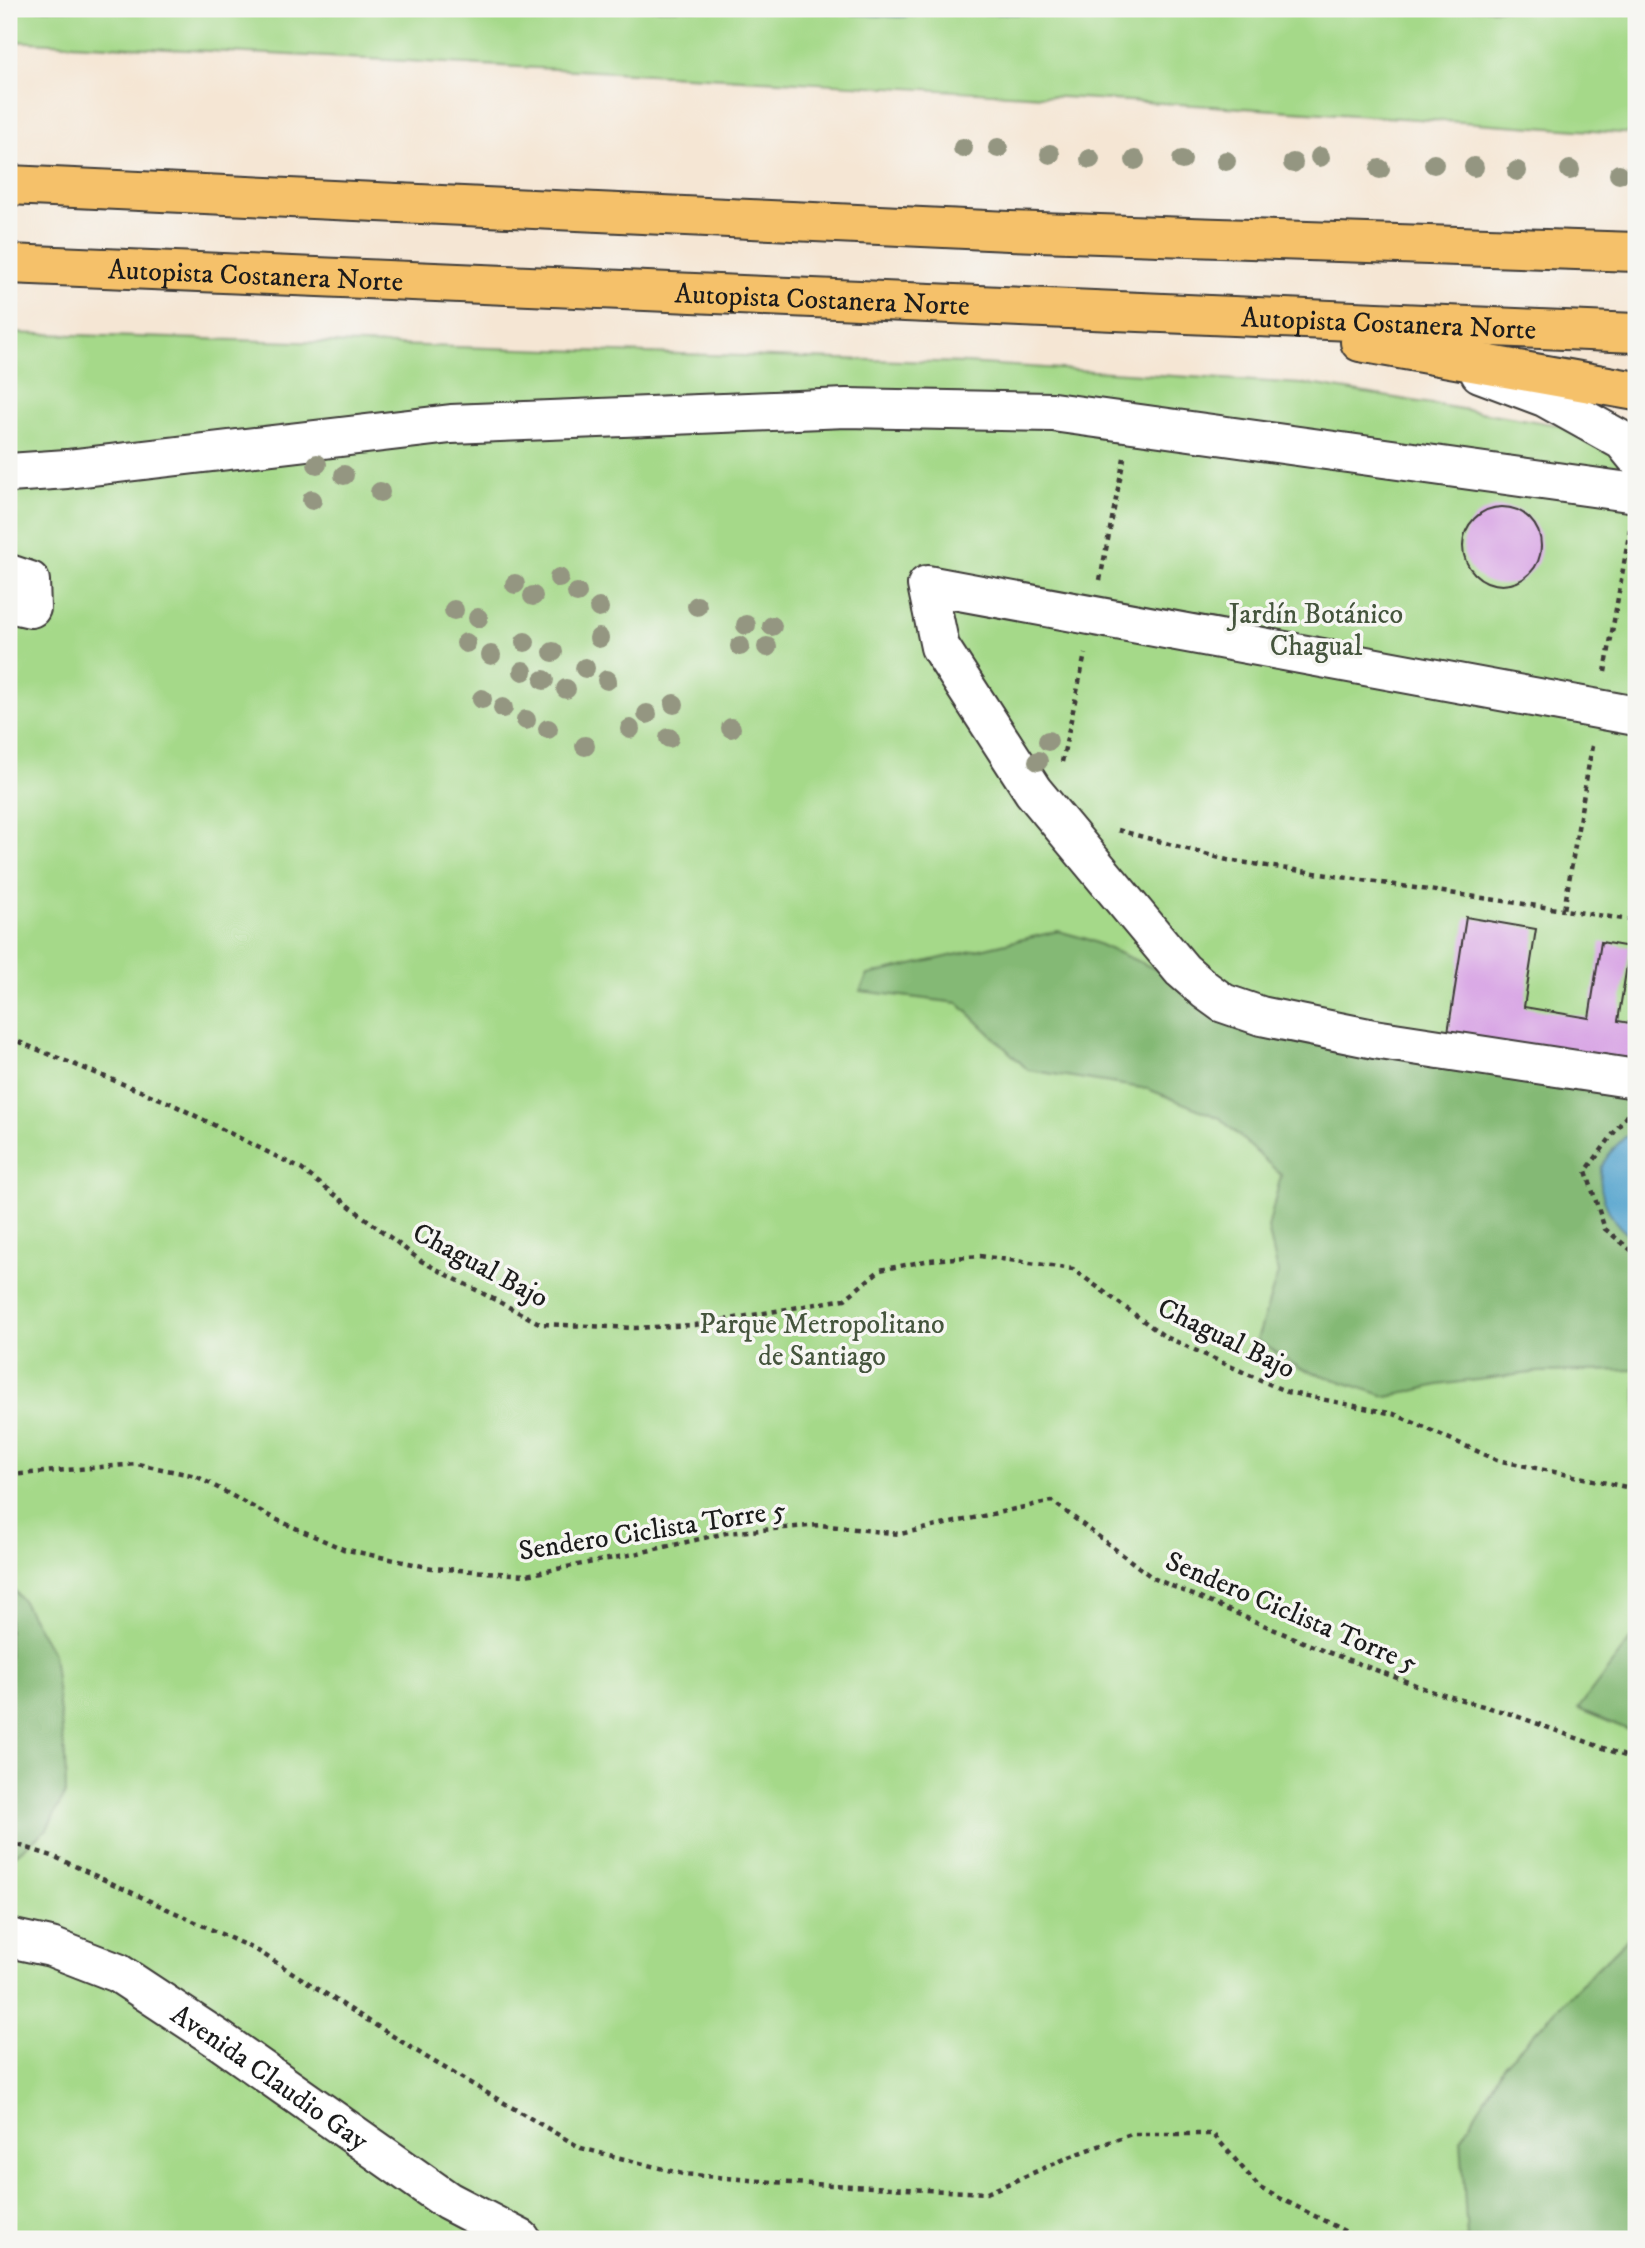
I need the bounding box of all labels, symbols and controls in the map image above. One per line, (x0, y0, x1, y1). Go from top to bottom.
street label: Autopista Costanera Norte (107, 252, 404, 300)
street label: Autopista Costanera Norte (674, 276, 971, 324)
street label: Autopista Costanera Norte (1240, 300, 1537, 348)
park label: Jardín Botánico Chagual (1226, 597, 1403, 664)
street label: Chagual Bajo (406, 1215, 554, 1316)
street label: Chagual Bajo (1152, 1290, 1301, 1387)
park label: Parque Metropolitano de Santiago (699, 1307, 945, 1374)
street label: Sendero Ciclista Torre 5 (516, 1492, 788, 1569)
street label: Sendero Ciclista Torre 5 (1160, 1543, 1423, 1681)
street label: Avenida Claudio Gay (164, 1997, 376, 2159)

